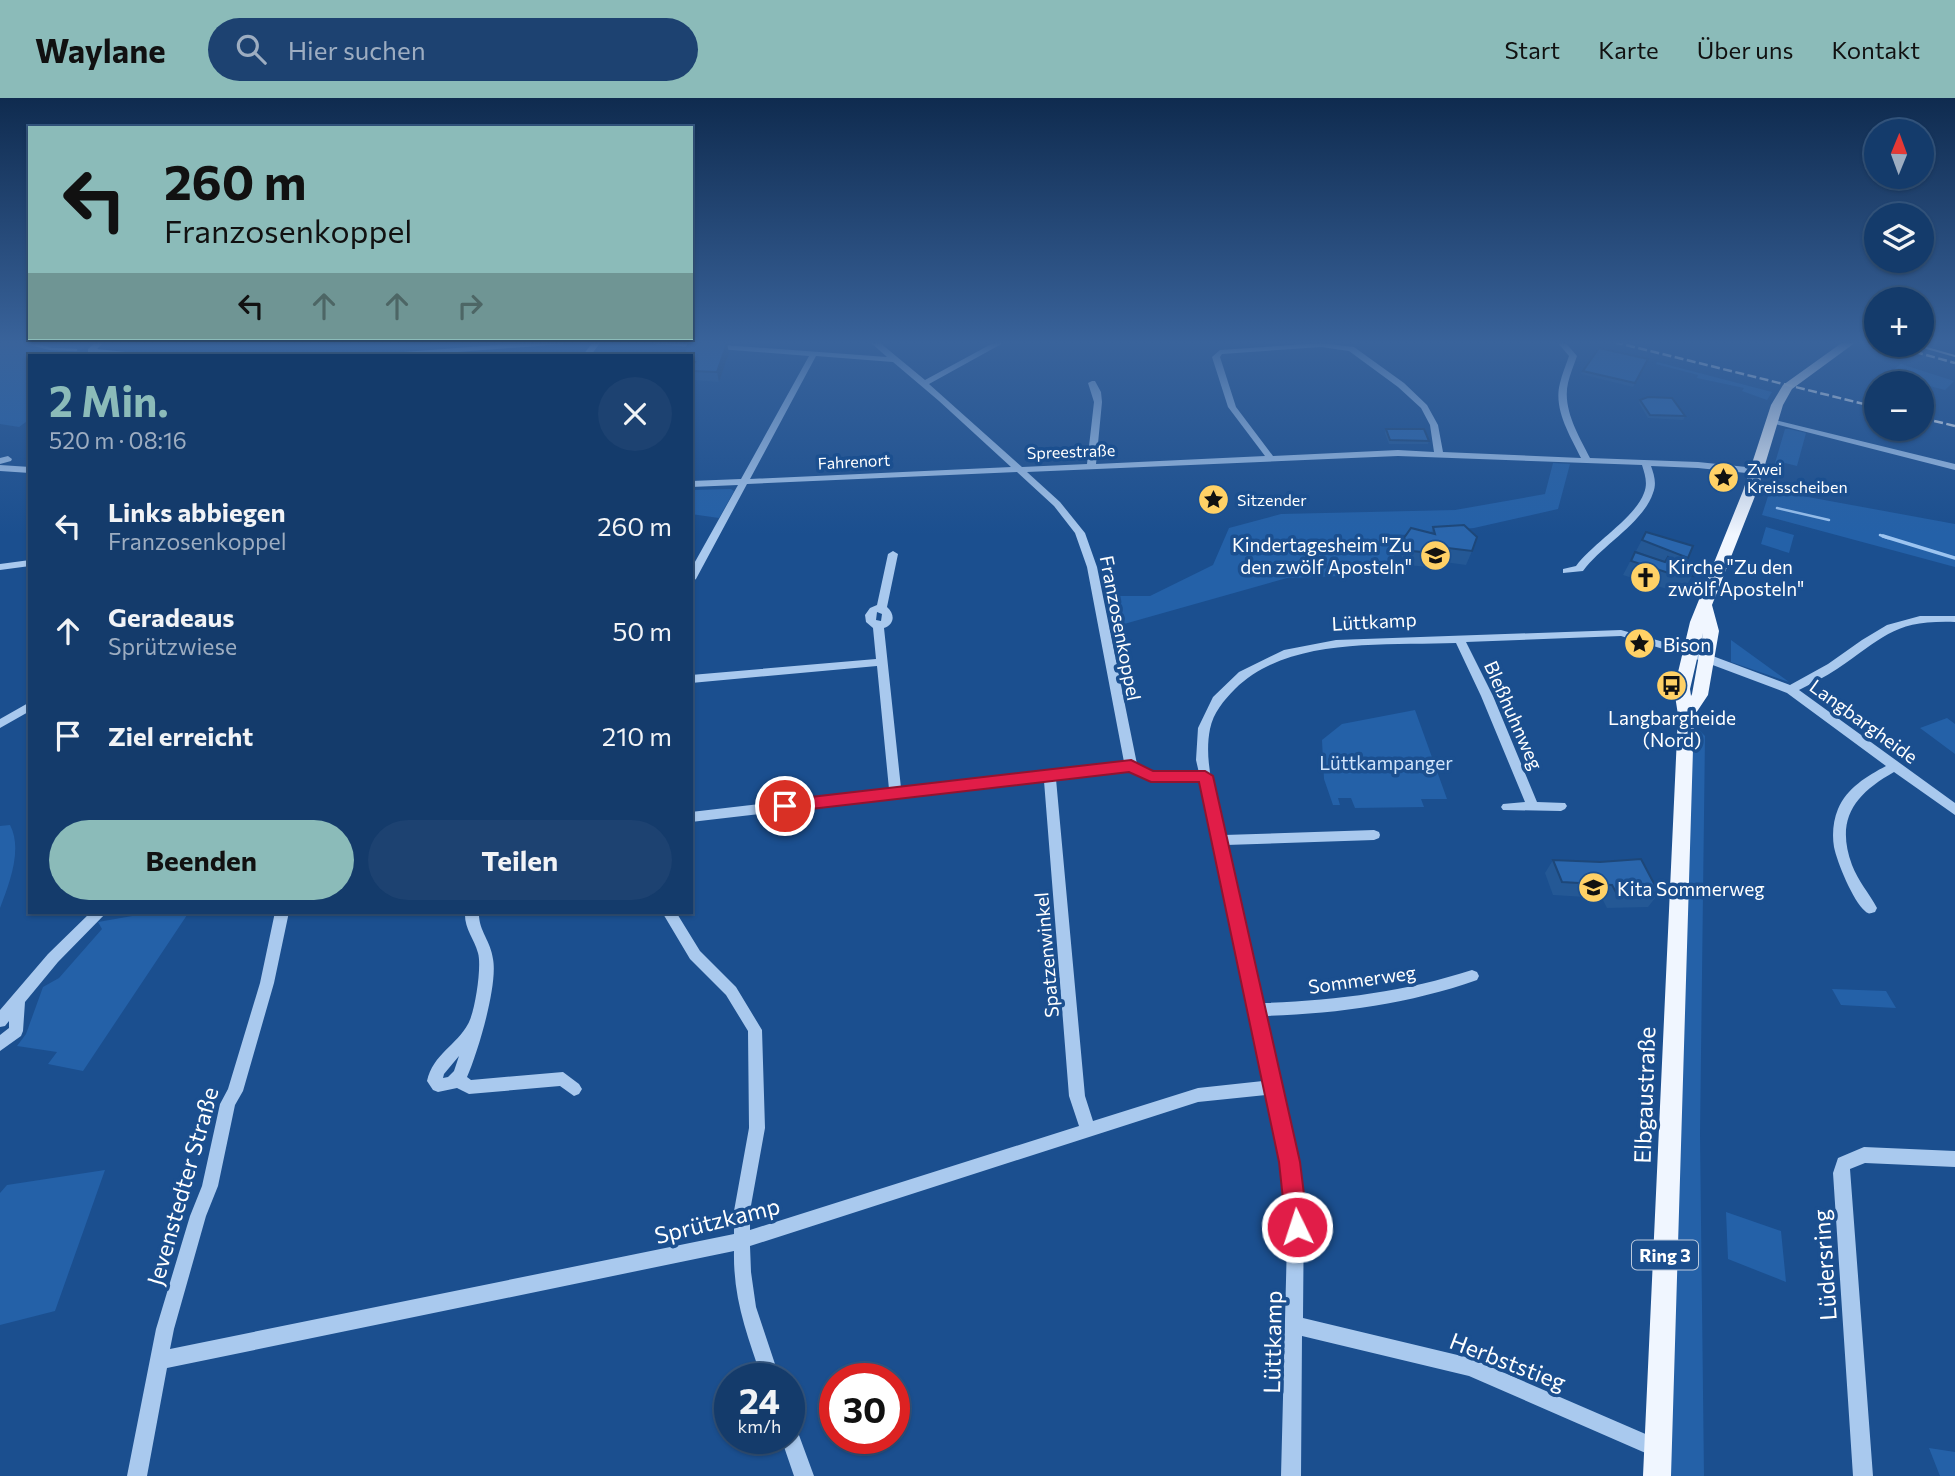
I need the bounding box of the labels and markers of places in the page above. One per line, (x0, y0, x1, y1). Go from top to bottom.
place label: Zwei Kreisscheiben (1747, 459, 1848, 496)
place icon: Zwei Kreisscheiben (1707, 460, 1741, 494)
place icon: Sitzender (1197, 482, 1231, 516)
place label: Sitzender (1237, 490, 1307, 509)
place label: Kindertagesheim "Zu den zwölf Aposteln" (1232, 533, 1412, 578)
school or university icon: Kindertagesheim "Zu den zwölf Aposteln" (1418, 538, 1452, 572)
place label: Kirche "Zu den zwölf Aposteln" (1668, 555, 1804, 600)
church icon: Kirche "Zu den zwölf Aposteln" (1628, 560, 1662, 594)
place icon: Bison (1623, 627, 1657, 661)
place label: Bison (1663, 633, 1711, 656)
bus stop icon: Langbargheide (Nord) (1655, 669, 1689, 703)
place label: Langbargheide (Nord) (1608, 706, 1736, 751)
pin (755, 776, 815, 836)
school or university icon: Kita Sommerweg (1577, 871, 1611, 905)
place label: Kita Sommerweg (1617, 877, 1764, 900)

